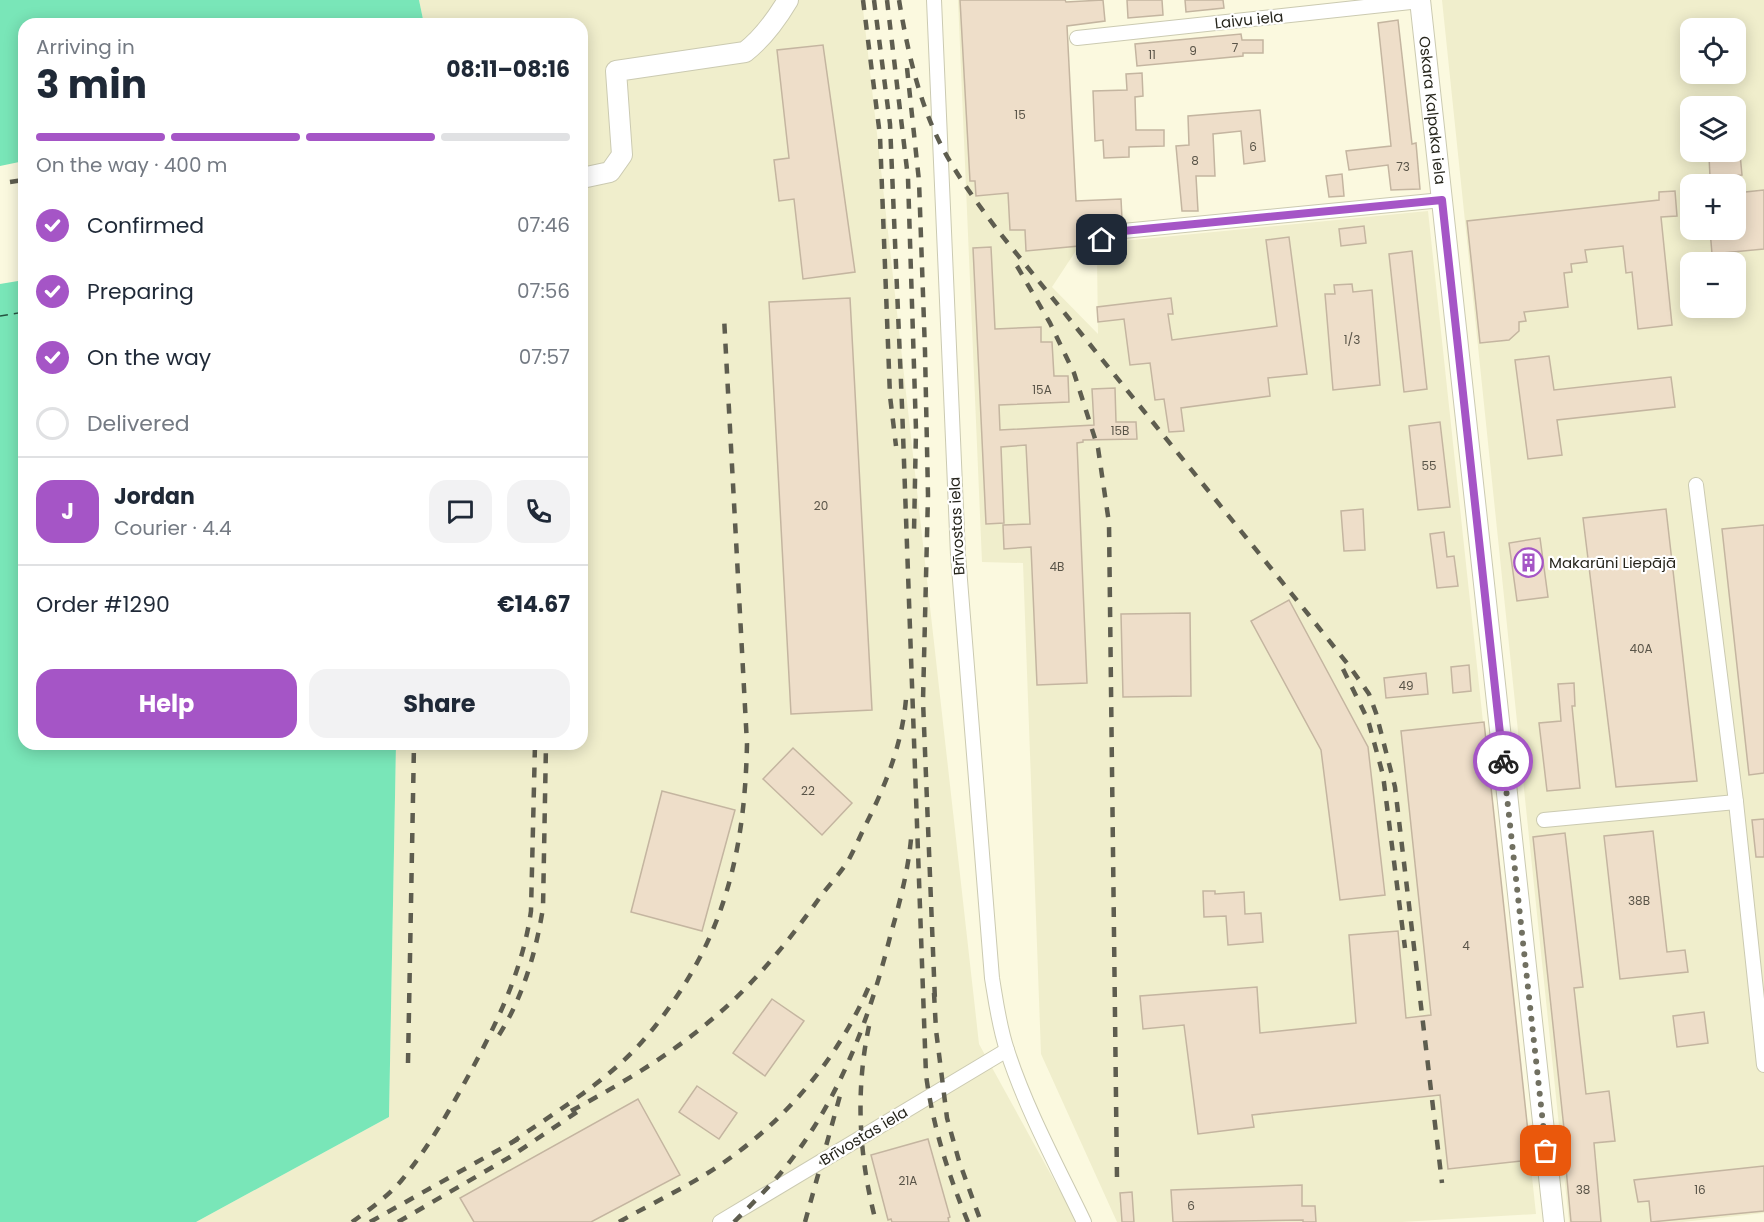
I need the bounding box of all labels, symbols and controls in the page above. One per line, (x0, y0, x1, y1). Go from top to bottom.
street label: Laivu iela (1213, 5, 1284, 34)
map controls (1680, 18, 1746, 318)
button: locate (1680, 18, 1746, 84)
text: Arriving in (36, 33, 135, 61)
street label: Oskara Kalpaka iela (1414, 35, 1451, 186)
house number: 7 (1232, 39, 1239, 56)
house number: 9 (1189, 42, 1197, 59)
house number: 11 (1148, 46, 1156, 63)
text: 08:11–08:16 (446, 54, 570, 85)
text: 3 min (36, 57, 147, 112)
button: layers (1680, 96, 1746, 162)
house number: 15 (1014, 106, 1026, 123)
house number: 6 (1249, 138, 1257, 155)
text: On the way · 400 m (36, 151, 227, 179)
house number: 8 (1191, 152, 1199, 169)
house number: 73 (1396, 158, 1410, 175)
button: + (1680, 174, 1746, 240)
icon: check (36, 209, 69, 242)
text: Confirmed (87, 210, 204, 241)
text: 07:46 (517, 211, 570, 239)
pin (1076, 214, 1127, 265)
icon: home (1085, 223, 1118, 256)
button: − (1680, 252, 1746, 318)
icon: check (36, 275, 69, 308)
text: Preparing (87, 276, 194, 307)
text: 07:56 (517, 277, 570, 305)
house number: 1/3 (1344, 331, 1360, 348)
icon: check (36, 341, 69, 374)
text: On the way (87, 342, 211, 373)
text: 07:57 (519, 343, 570, 371)
house number: 15A (1032, 381, 1052, 398)
text: Delivered (87, 408, 190, 439)
house number: 15B (1111, 422, 1129, 439)
house number: 55 (1421, 457, 1437, 474)
street label: Brīvostas iela (943, 476, 970, 576)
button: chat (429, 480, 492, 543)
button: phone (507, 480, 570, 543)
text: Jordan (114, 481, 195, 512)
text: J (61, 496, 74, 527)
house number: 20 (814, 497, 828, 514)
text: Courier · 4.4 (114, 514, 232, 542)
building icon: Makarūni Liepājā (1512, 547, 1544, 579)
place label: Makarūni Liepājā (1549, 552, 1676, 573)
house number: 4B (1050, 558, 1064, 575)
text: Order #1290 (36, 589, 170, 620)
text: €14.67 (497, 589, 570, 620)
house number: 40A (1629, 640, 1653, 657)
button: Help (36, 669, 297, 738)
button: Share (309, 669, 570, 738)
house number: 49 (1398, 677, 1414, 694)
courier (1473, 731, 1533, 791)
icon: bike (1487, 745, 1520, 778)
house number: 22 (801, 782, 815, 799)
house number: 38B (1628, 892, 1650, 909)
house number: 4 (1462, 937, 1470, 954)
street label: Brīvostas iela (816, 1101, 911, 1170)
pin (1520, 1125, 1571, 1176)
icon: bag (1529, 1134, 1562, 1167)
house number: 21A (899, 1172, 917, 1189)
house number: 38 (1576, 1181, 1590, 1198)
house number: 16 (1694, 1181, 1706, 1198)
house number: 6 (1187, 1197, 1195, 1214)

